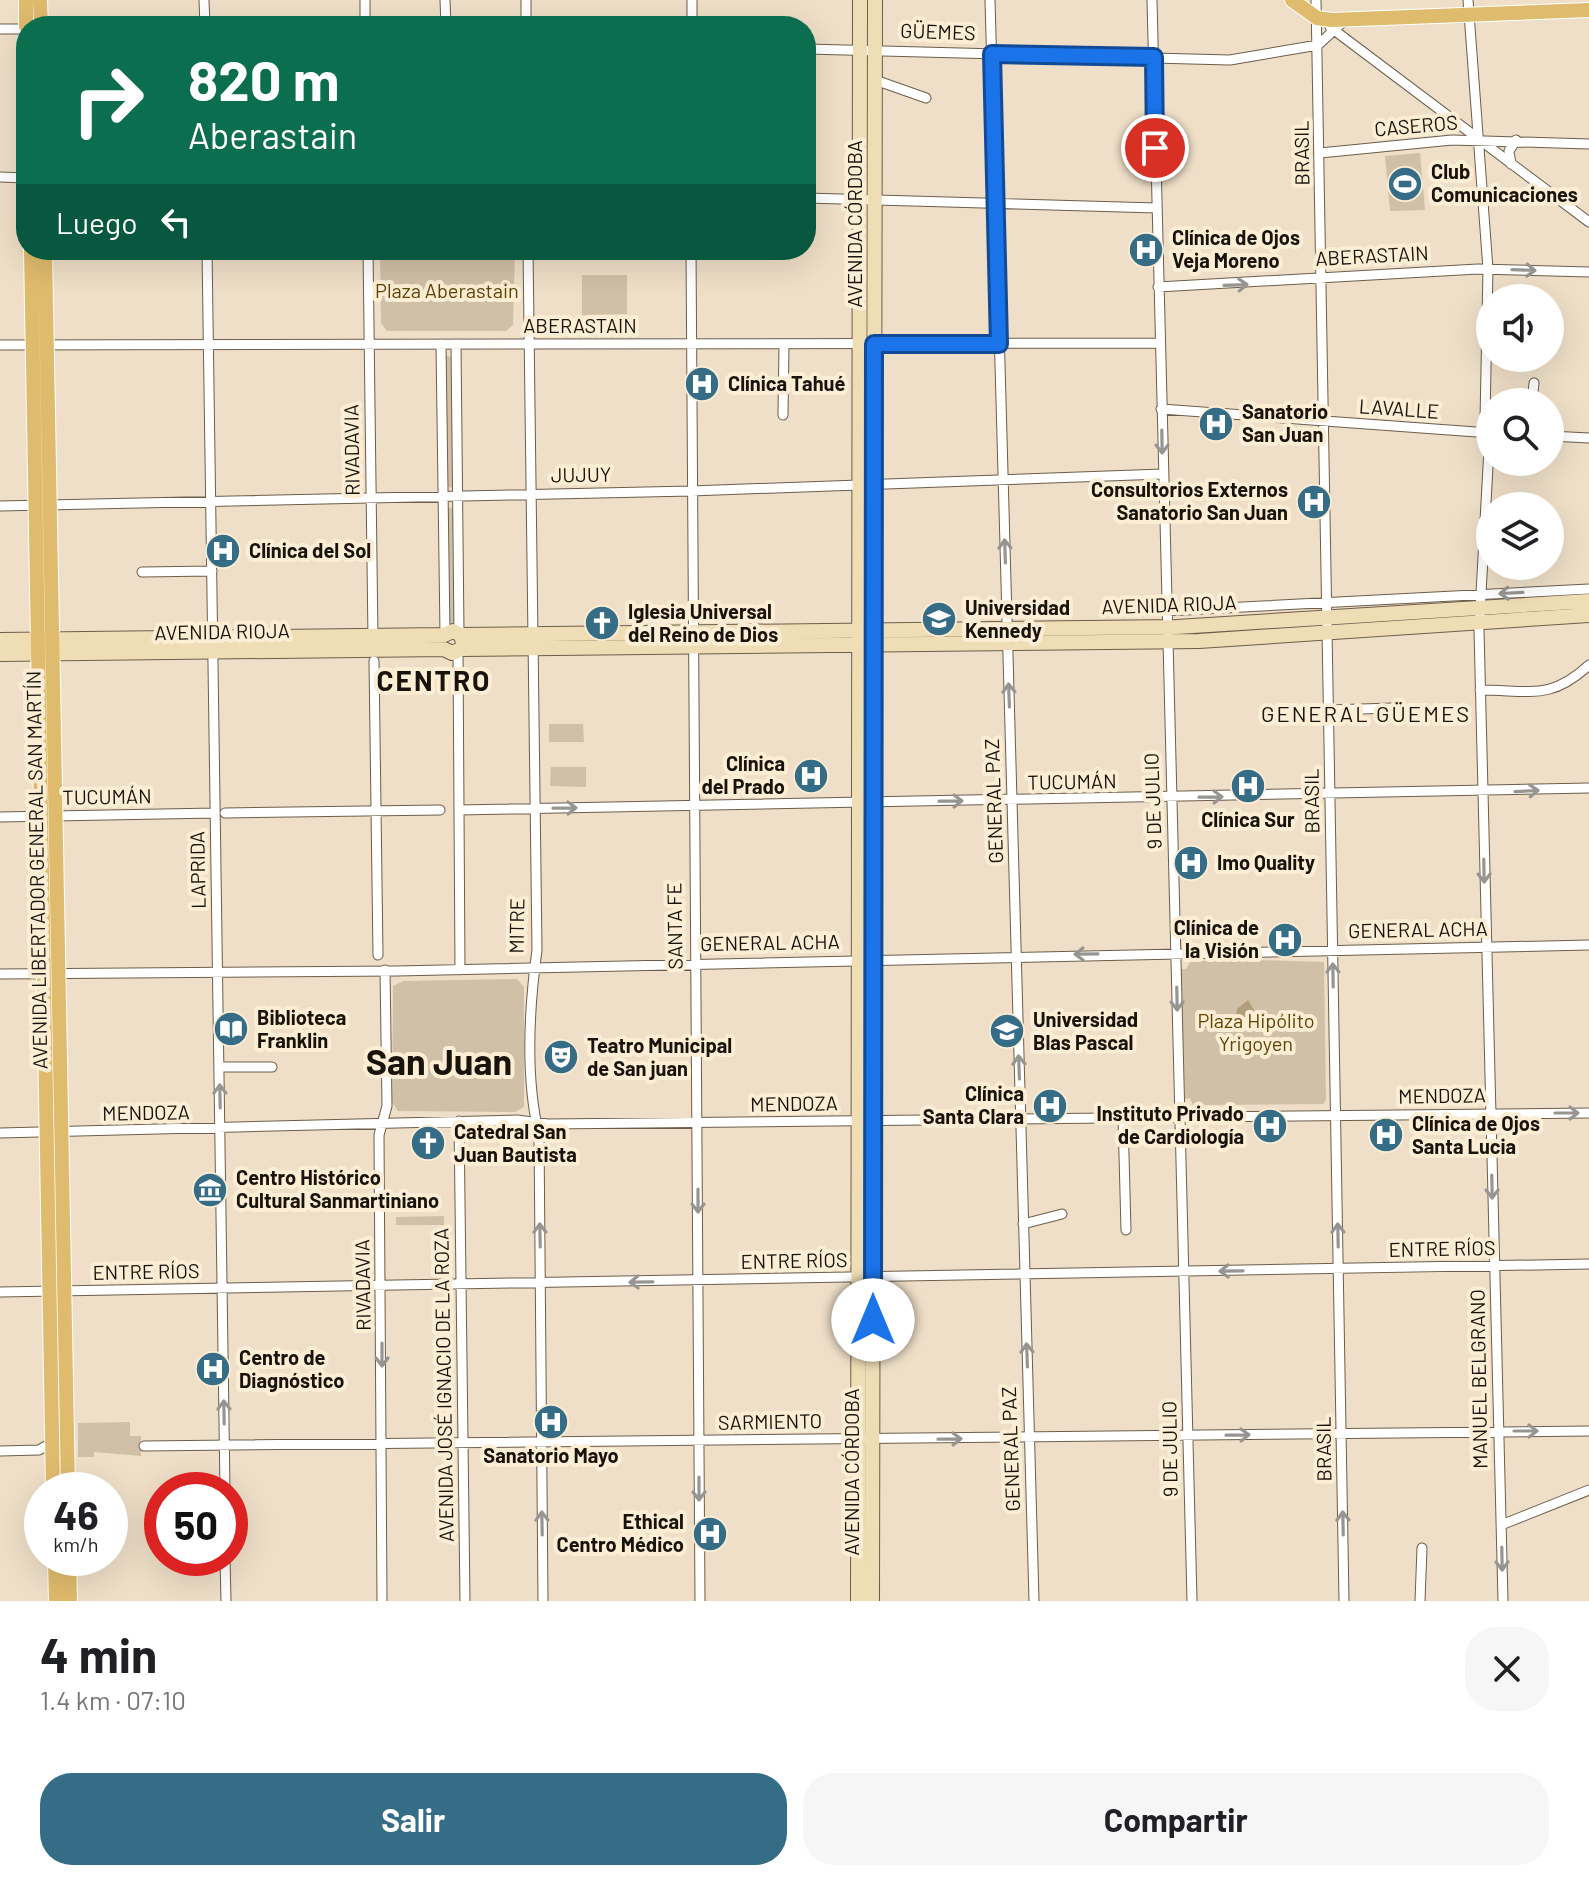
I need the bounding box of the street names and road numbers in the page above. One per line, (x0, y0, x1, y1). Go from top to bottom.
street label: GÜEMES (900, 18, 976, 44)
street label: CASEROS (1373, 109, 1459, 141)
street label: BRASIL (1288, 120, 1314, 186)
street label: AVENIDA CÓRDOBA (842, 140, 866, 308)
street label: ABERASTAIN (1315, 240, 1429, 270)
street label: ABERASTAIN (523, 313, 637, 337)
street label: LAVALLE (1358, 393, 1440, 423)
street label: RIVADAVIA (338, 404, 364, 496)
street label: JUJUY (551, 461, 611, 487)
street label: AVENIDA RIOJA (1101, 590, 1237, 618)
street label: AVENIDA RIOJA (154, 618, 290, 644)
street label: AVENIDA LIBERTADOR GENERAL SAN MARTÍN (21, 671, 51, 1069)
street label: GENERAL PAZ (979, 738, 1007, 864)
street label: 9 DE JULIO (1138, 752, 1166, 850)
street label: TUCUMÁN (1027, 768, 1117, 794)
street label: BRASIL (1298, 768, 1324, 834)
street label: TUCUMÁN (62, 783, 152, 809)
street label: LAPRIDA (184, 831, 210, 909)
street label: SANTA FE (661, 882, 687, 970)
street label: MITRE (504, 898, 528, 954)
street label: GENERAL ACHA (1348, 916, 1488, 942)
street label: GENERAL ACHA (700, 929, 840, 955)
street label: MENDOZA (1398, 1082, 1486, 1108)
street label: MENDOZA (750, 1090, 838, 1116)
street label: MENDOZA (102, 1099, 190, 1125)
street label: AVENIDA JOSÉ IGNACIO DE LA ROZA (428, 1228, 458, 1542)
street label: ENTRE RÍOS (1388, 1235, 1496, 1261)
street label: RIVADAVIA (349, 1239, 375, 1331)
street label: ENTRE RÍOS (740, 1247, 848, 1273)
street label: ENTRE RÍOS (92, 1258, 200, 1284)
street label: MANUEL BELGRANO (1464, 1289, 1492, 1469)
street label: GENERAL PAZ (996, 1386, 1024, 1512)
street label: AVENIDA CÓRDOBA (839, 1388, 863, 1556)
street label: 9 DE JULIO (1156, 1401, 1182, 1497)
street label: SARMIENTO (718, 1408, 822, 1434)
street label: BRASIL (1310, 1416, 1336, 1482)

